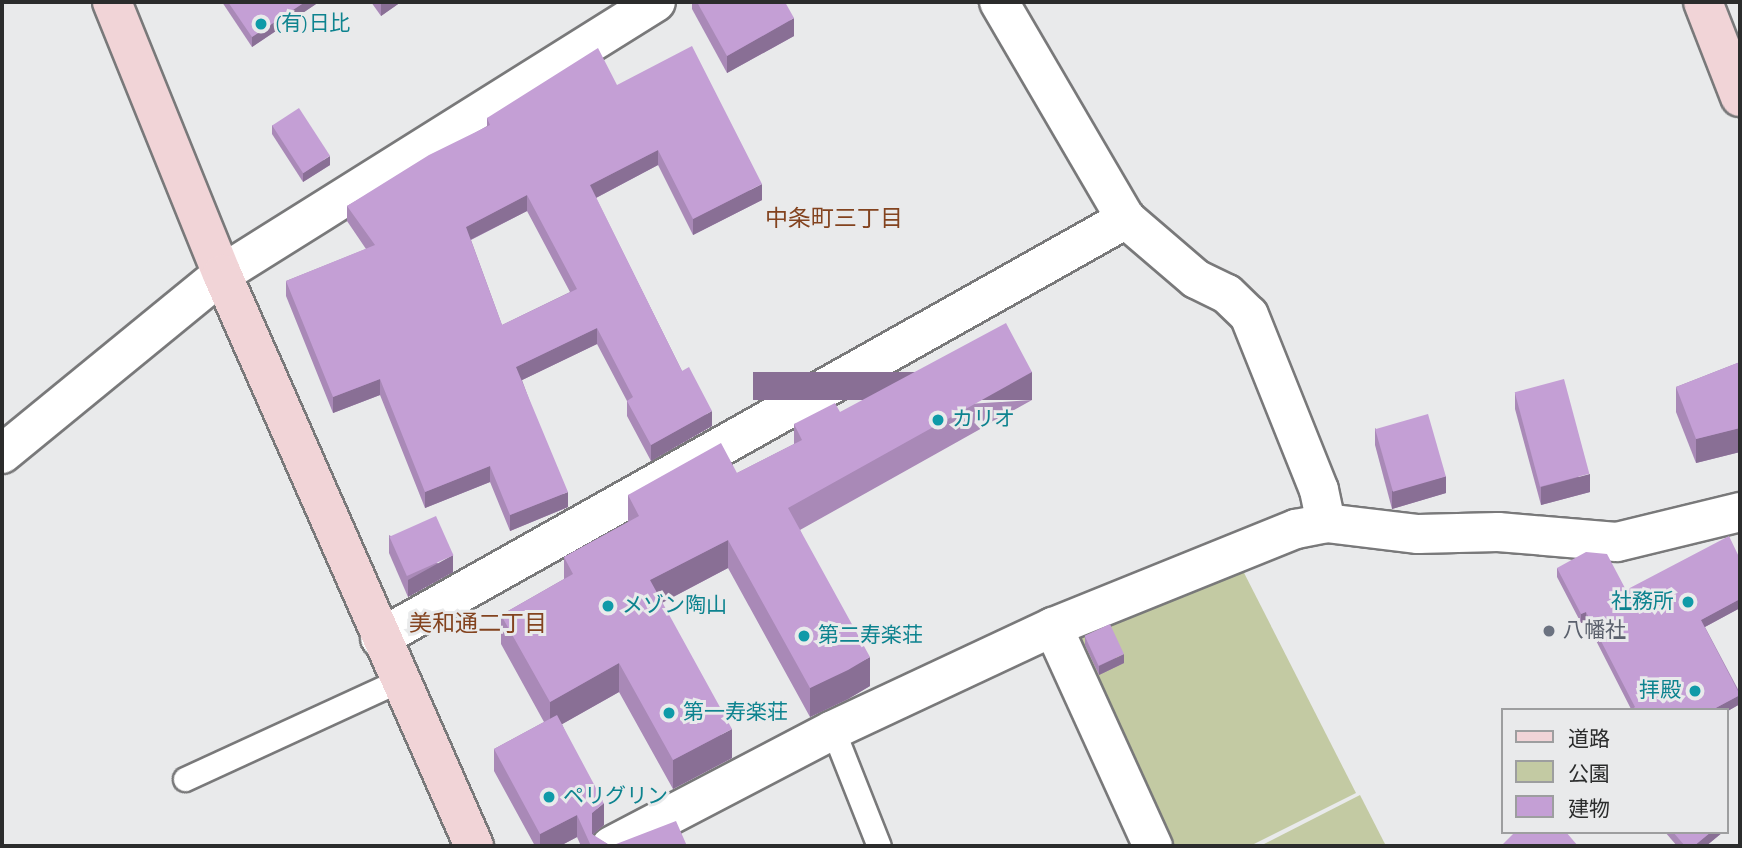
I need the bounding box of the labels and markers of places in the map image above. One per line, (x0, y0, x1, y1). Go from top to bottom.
place label: (有)日比 (275, 11, 350, 37)
marker: (有)日比 (253, 16, 269, 32)
place label: カリオ (952, 407, 1015, 433)
marker: カリオ (930, 412, 946, 428)
place label: 社務所 (1611, 589, 1674, 615)
place label: メゾン陶山 (622, 593, 727, 619)
marker: 社務所 (1680, 594, 1696, 610)
marker: メゾン陶山 (600, 598, 616, 614)
place label: 八幡社 (1563, 618, 1626, 644)
place label: 第二寿楽荘 (818, 623, 923, 649)
marker: 八幡社 (1541, 623, 1557, 639)
marker: 第二寿楽荘 (796, 628, 812, 644)
place label: 拝殿 (1639, 678, 1681, 704)
marker: 拝殿 (1687, 683, 1703, 699)
place label: 第一寿楽荘 (683, 700, 788, 726)
marker: 第一寿楽荘 (661, 705, 677, 721)
place label: ペリグリン (563, 784, 668, 810)
marker: ペリグリン (541, 789, 557, 805)

